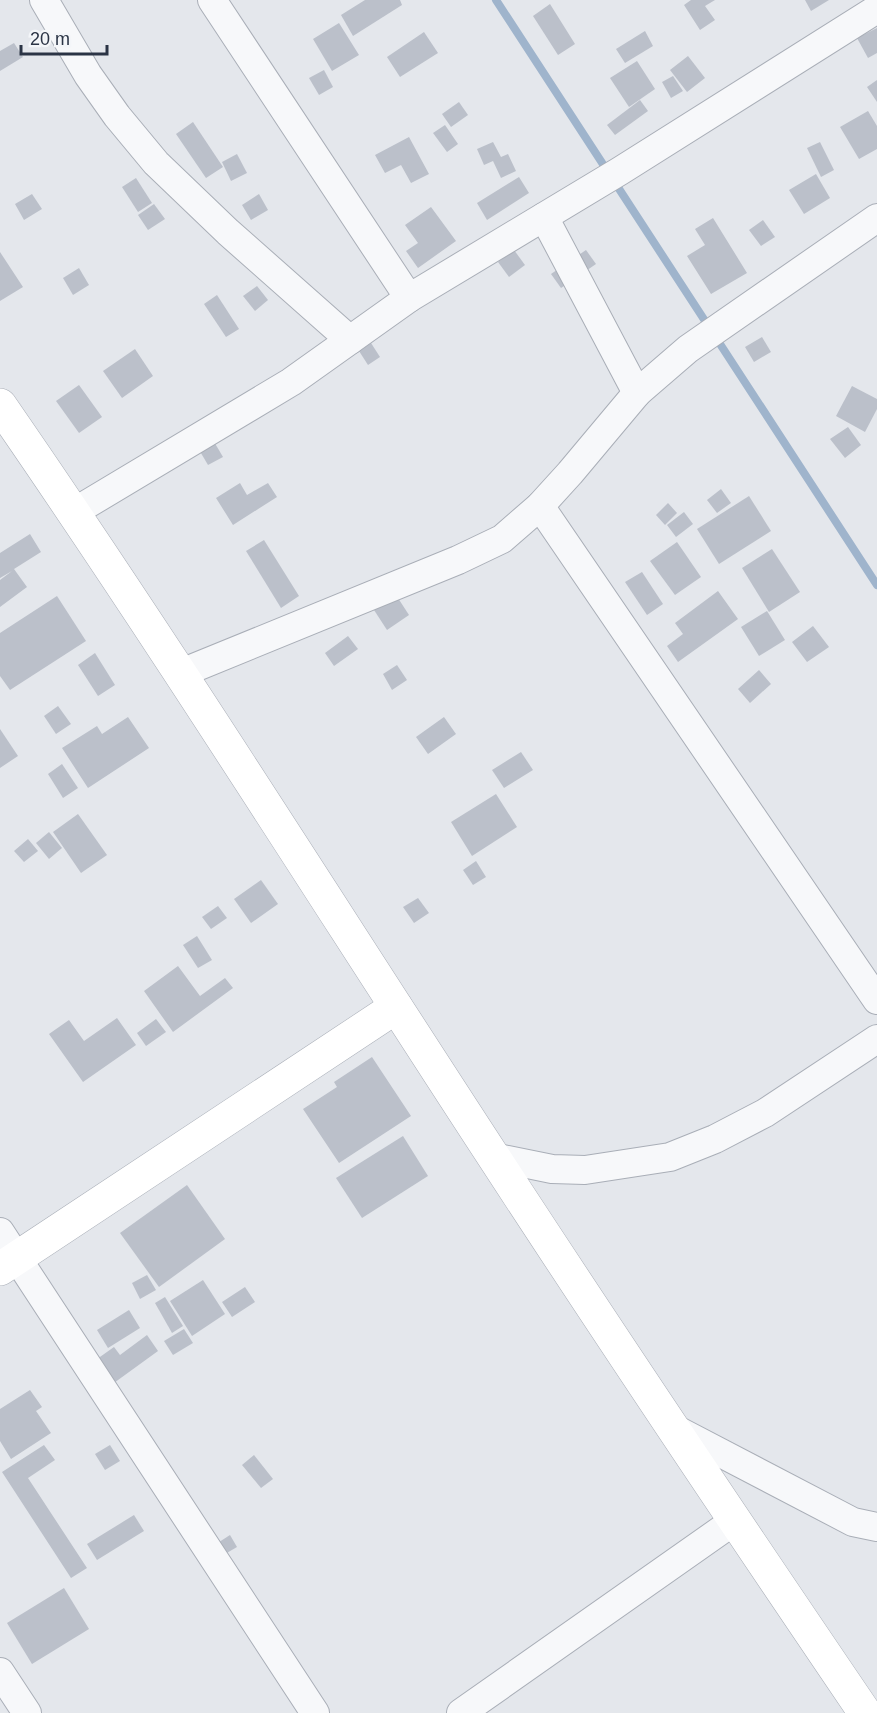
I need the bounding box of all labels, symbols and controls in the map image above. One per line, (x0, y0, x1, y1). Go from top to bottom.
scale bar (21, 18, 106, 56)
text: 20 m (30, 29, 70, 49)

